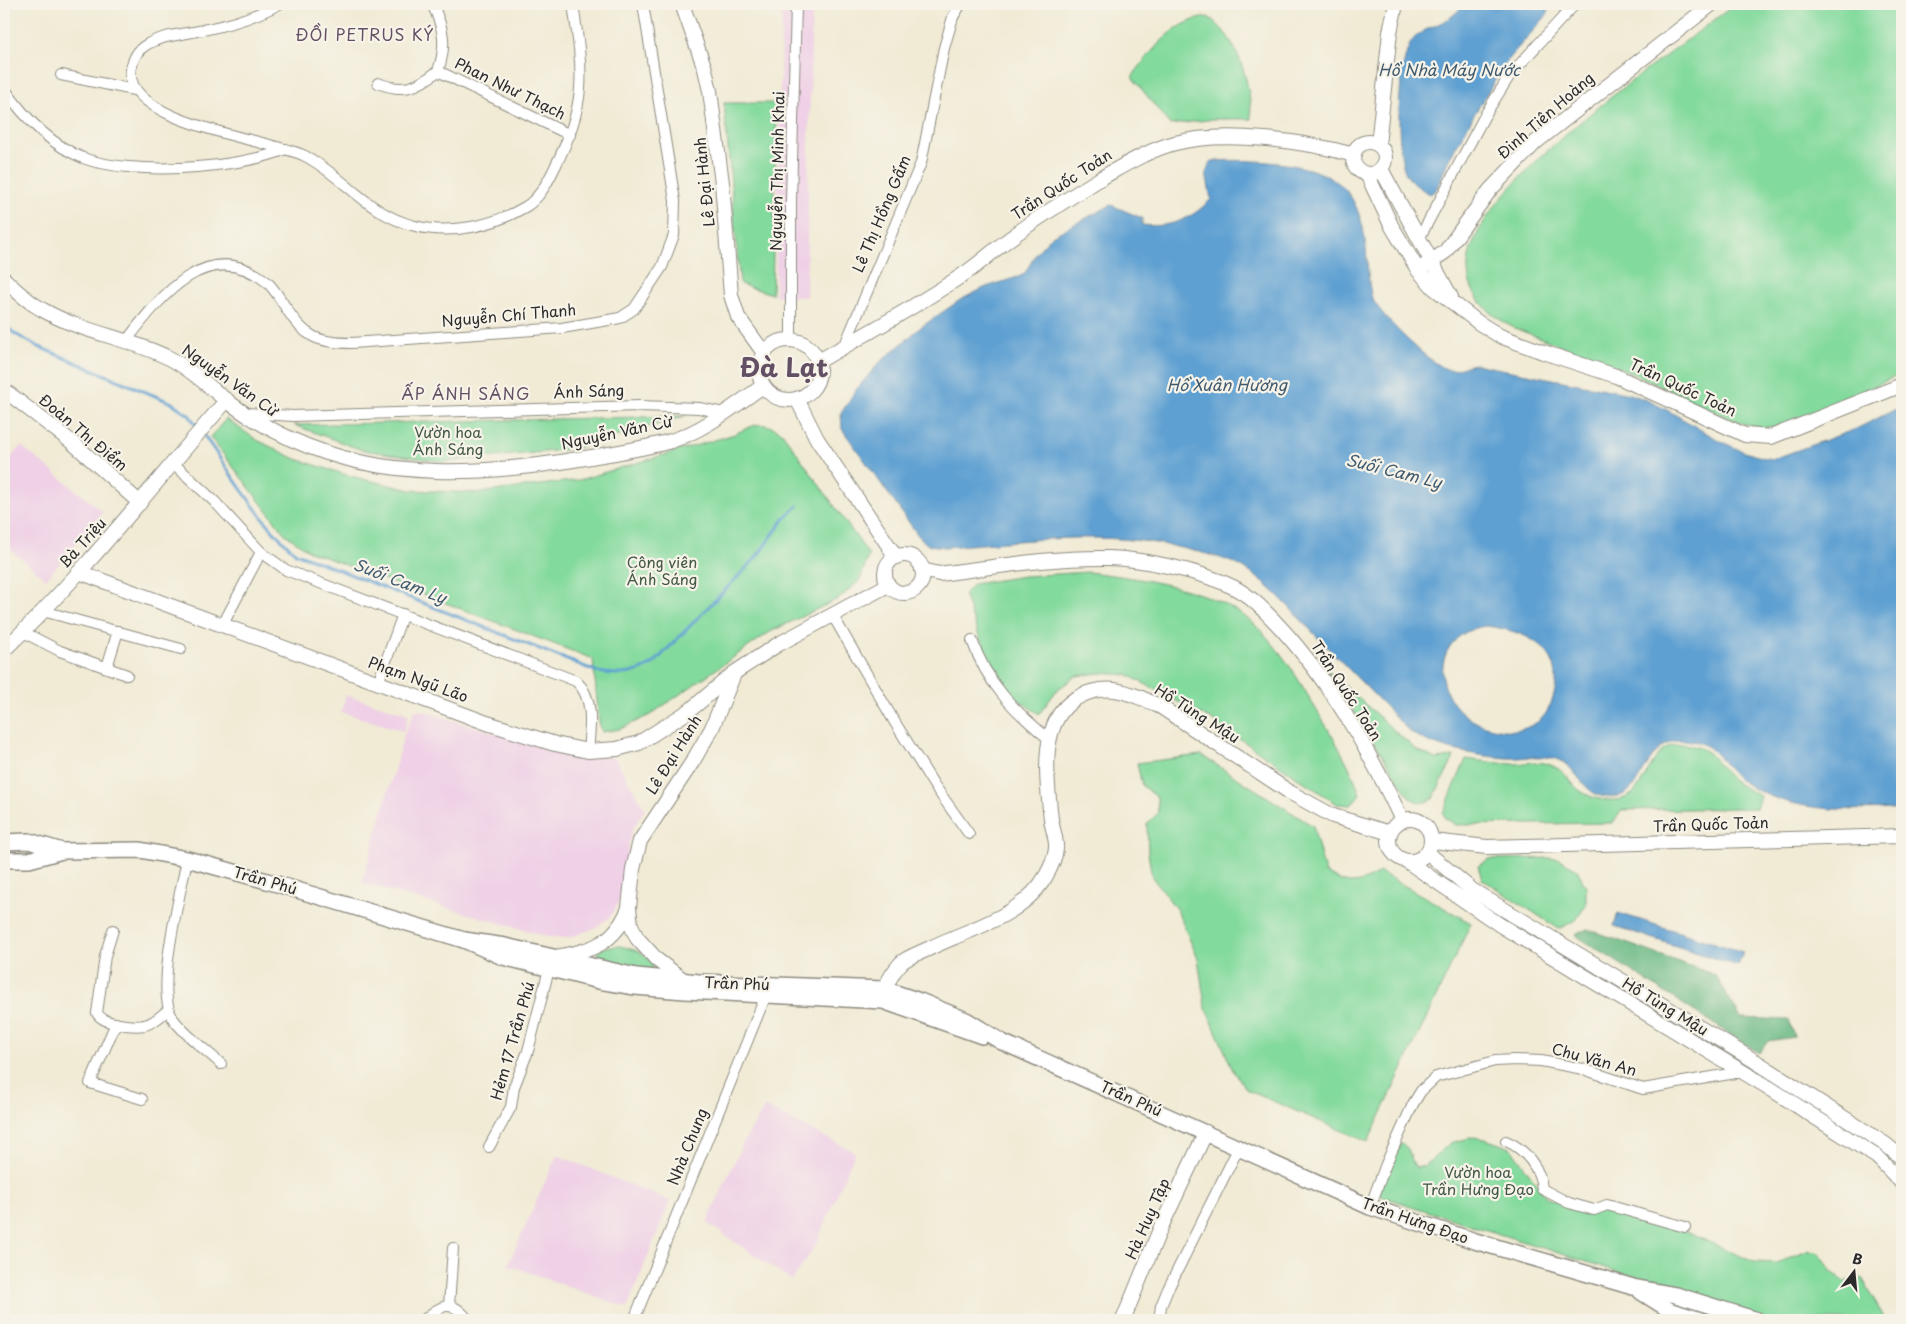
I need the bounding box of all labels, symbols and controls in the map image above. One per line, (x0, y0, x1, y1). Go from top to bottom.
district label: ĐỒI PETRUS KÝ (296, 22, 434, 46)
street label: Phan Như Thạch (451, 51, 570, 124)
water label: Hồ Nhà Máy Nước (1378, 57, 1521, 81)
street label: Đinh Tiên Hoàng (1491, 66, 1599, 164)
street label: Nguyễn Thị Minh Khai (764, 91, 789, 251)
street label: Lê Đại Hành (687, 136, 720, 228)
street label: Trần Quốc Toản (1006, 142, 1116, 225)
street label: Lê Thị Hồng Gấm (846, 151, 916, 276)
street label: Nguyễn Chí Thanh (441, 297, 577, 332)
street label: Nguyễn Văn Cừ (178, 338, 285, 422)
district label: Đà Lạt (740, 348, 828, 386)
street label: Trần Quốc Toản (1626, 352, 1741, 422)
water label: Hồ Xuân Hương (1167, 372, 1289, 396)
street label: Ánh Sáng (553, 378, 625, 403)
district label: ẤP ÁNH SÁNG (402, 381, 530, 405)
street label: Đoàn Thị Điểm (35, 388, 133, 476)
street label: Nguyễn Văn Cừ (559, 408, 676, 455)
park label: Vườn hoa Ánh Sáng (413, 420, 483, 460)
water label: Suối Cam Ly (1344, 447, 1446, 494)
street label: Bà Triệu (53, 512, 111, 572)
park label: Công viên Ánh Sáng (627, 550, 697, 590)
water label: Suối Cam Ly (350, 551, 452, 609)
street label: Trần Quốc Toản (1306, 635, 1389, 745)
street label: Phạm Ngũ Lão (365, 650, 472, 707)
street label: Hồ Tùng Mậu (1151, 677, 1245, 748)
street label: Lê Đại Hành (639, 710, 706, 798)
street label: Trần Quốc Toản (1653, 810, 1769, 837)
street label: Trần Phú (231, 859, 300, 900)
street label: Trần Phú (704, 970, 770, 995)
street label: Hồ Tùng Mậu (1618, 971, 1713, 1040)
street label: Hẻm 17 Trần Phú (484, 979, 539, 1103)
street label: Chu Văn An (1549, 1036, 1639, 1081)
street label: Trần Phú (1097, 1074, 1166, 1121)
street label: Nhà Chung (661, 1104, 713, 1189)
park label: Vườn hoa Trần Hưng Đạo (1422, 1160, 1534, 1200)
street label: Hà Huy Tập (1118, 1174, 1175, 1263)
street label: Trần Hưng Đạo (1359, 1191, 1472, 1249)
north arrow (1828, 1246, 1878, 1296)
text: B (1850, 1248, 1865, 1270)

